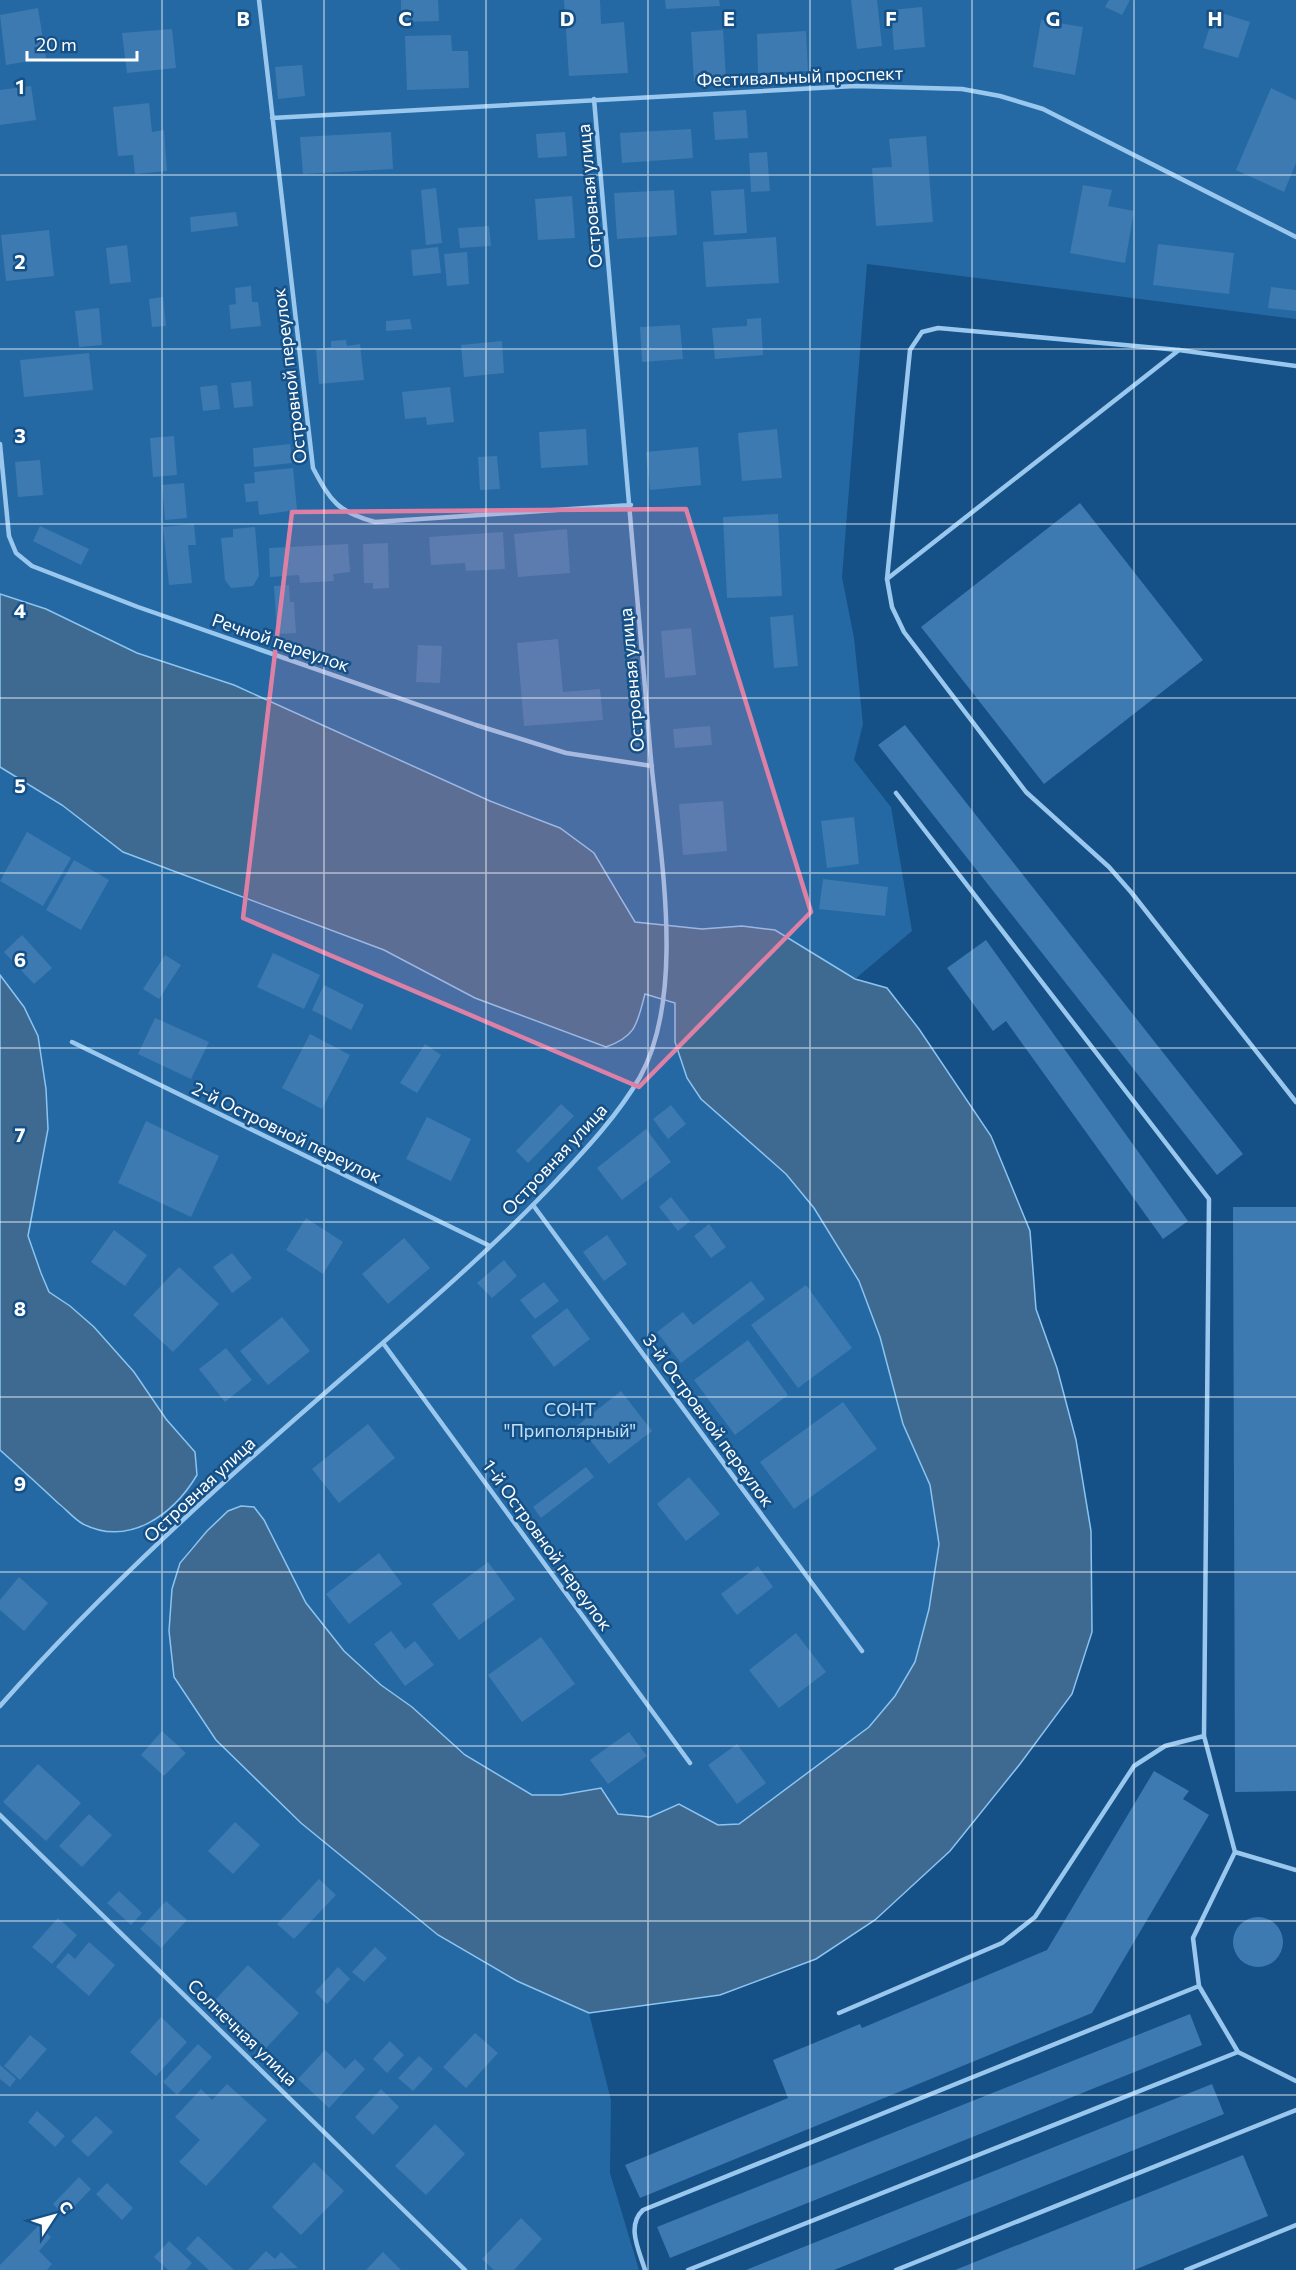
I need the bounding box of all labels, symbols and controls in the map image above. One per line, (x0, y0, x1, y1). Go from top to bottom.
text: B (236, 6, 250, 30)
text: C (398, 6, 412, 30)
text: D (560, 6, 574, 30)
text: E (723, 6, 735, 30)
text: F (885, 6, 897, 30)
text: G (1046, 6, 1060, 30)
text: H (1208, 6, 1223, 30)
scale bar (27, 24, 136, 62)
text: 20 m (36, 33, 77, 55)
street label: Фестивальный проспект (696, 61, 904, 91)
text: 1 (15, 74, 25, 98)
street label: Островная улица (572, 123, 606, 269)
text: 2 (14, 249, 26, 273)
street label: Островной переулок (267, 287, 311, 465)
text: 3 (14, 423, 26, 447)
text: 4 (14, 598, 26, 622)
street label: Островная улица (614, 607, 648, 753)
street label: Речной переулок (209, 608, 353, 676)
text: 5 (14, 773, 26, 797)
text: 6 (14, 947, 26, 971)
street label: 2-й Островной переулок (189, 1077, 386, 1188)
street label: Островная улица (497, 1099, 611, 1219)
text: 7 (15, 1122, 26, 1146)
text: 8 (14, 1296, 26, 1320)
street label: 3-й Островной переулок (639, 1329, 779, 1511)
park label: СОНТ "Приполярный" (504, 1398, 636, 1441)
street label: Островная улица (139, 1432, 259, 1546)
street label: 1-й Островной переулок (479, 1455, 618, 1635)
text: 9 (14, 1471, 26, 1495)
street label: Солнечная улица (183, 1974, 303, 2090)
north arrow (24, 2186, 84, 2246)
text: С (56, 2197, 77, 2217)

